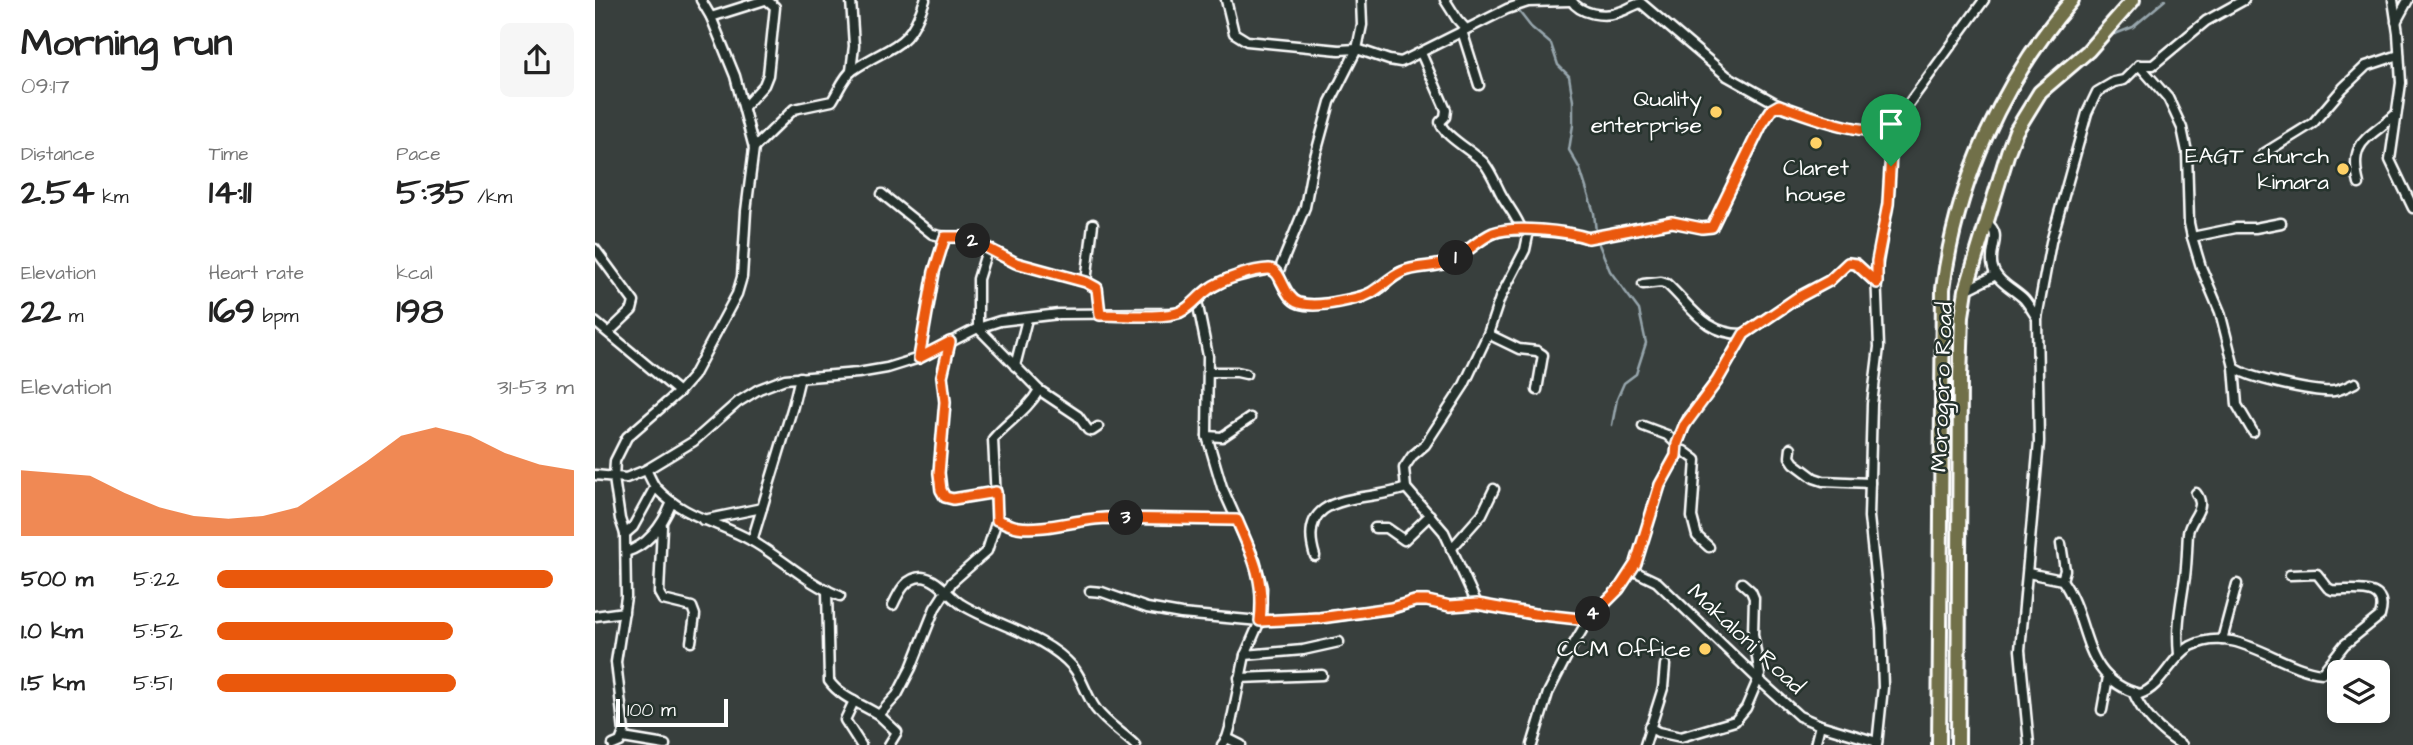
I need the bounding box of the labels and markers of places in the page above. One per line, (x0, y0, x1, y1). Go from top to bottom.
place label: Quality enterprise (1591, 83, 1702, 141)
pin (1861, 94, 1921, 166)
marker: Quality enterprise (1708, 104, 1724, 120)
marker: Claret house (1808, 135, 1824, 151)
place label: EAGT church kimara (2185, 140, 2330, 198)
place label: Claret house (1783, 152, 1850, 210)
marker: EAGT church kimara (2335, 161, 2351, 177)
pin: 2 (955, 224, 991, 258)
pin: 1 (1439, 240, 1473, 276)
pin: 3 (1109, 500, 1143, 536)
pin: 4 (1576, 596, 1611, 632)
place label: CCM Office (1557, 633, 1691, 665)
marker: CCM Office (1697, 641, 1713, 657)

